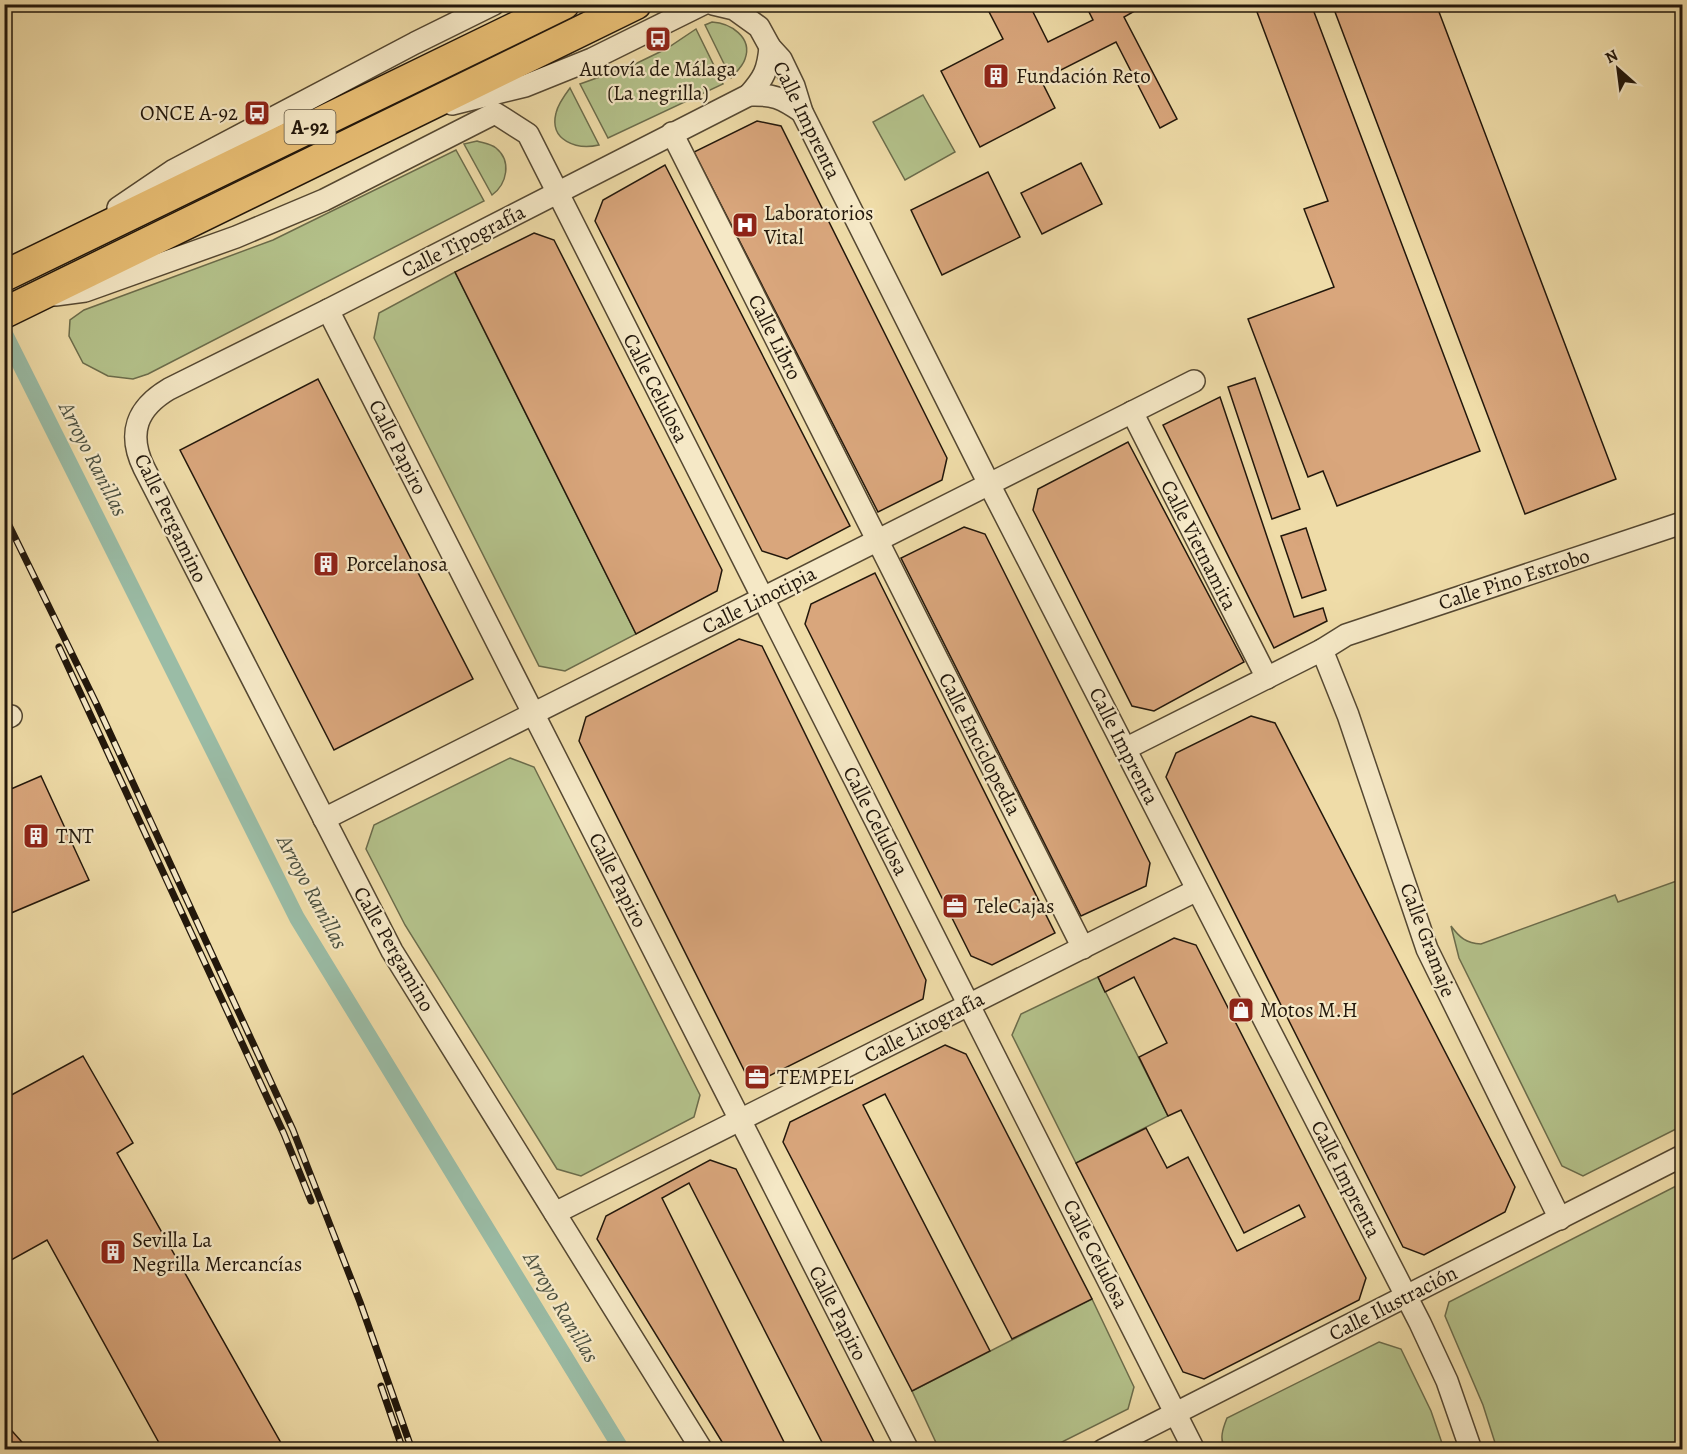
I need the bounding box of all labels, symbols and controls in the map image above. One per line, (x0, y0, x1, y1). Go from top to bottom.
bus stop icon: Autovía de Málaga (La negrilla) (643, 24, 673, 54)
north arrow (1588, 39, 1648, 99)
text: N (1601, 44, 1622, 69)
place label: Autovía de Málaga (La negrilla) (579, 55, 737, 107)
street label: Calle Imprenta (766, 56, 848, 184)
building icon: Fundación Reto (981, 61, 1011, 91)
place label: Fundación Reto (1016, 62, 1151, 90)
bus stop icon: ONCE A-92 (242, 98, 272, 128)
place label: ONCE A-92 (140, 99, 238, 127)
road number: A-92 (284, 110, 336, 144)
street label: Calle Tipografía (396, 198, 530, 284)
place label: Laboratorios Vital (763, 199, 873, 251)
hospital icon: Laboratorios Vital (730, 210, 760, 240)
street label: Calle Libro (742, 290, 808, 384)
street label: Calle Celulosa (616, 329, 696, 448)
street label: Calle Papiro (362, 395, 434, 499)
water label: Arroyo Ranillas (51, 396, 135, 522)
street label: Calle Pergamino (128, 449, 214, 587)
street label: Calle Vietnamita (1154, 475, 1244, 615)
street label: Calle Pino Estrobo (1435, 541, 1593, 617)
building icon: Porcelanosa (311, 549, 341, 579)
place label: Porcelanosa (346, 550, 448, 578)
street label: Calle Linotipia (697, 559, 821, 641)
street label: Calle Enciclopedia (932, 668, 1028, 820)
street label: Calle Imprenta (1082, 683, 1166, 810)
street label: Calle Celulosa (836, 762, 916, 881)
building icon: TNT (21, 821, 51, 851)
place label: TNT (56, 822, 94, 850)
street label: Calle Papiro (582, 828, 654, 932)
water label: Arroyo Ranillas (269, 829, 355, 955)
street label: Calle Gramaje (1393, 879, 1463, 1001)
street label: Calle Pergamino (347, 881, 441, 1017)
office icon: TeleCajas (940, 891, 970, 921)
place label: TeleCajas (974, 892, 1055, 920)
street label: Calle Litografía (859, 985, 989, 1069)
shop icon: Motos M.H (1226, 995, 1256, 1025)
place label: Motos M.H (1260, 996, 1358, 1024)
office icon: TEMPEL (742, 1062, 772, 1092)
place label: TEMPEL (777, 1063, 854, 1091)
street label: Calle Imprenta (1304, 1116, 1388, 1243)
street label: Calle Celulosa (1056, 1195, 1136, 1314)
place label: Sevilla La Negrilla Mercancías (132, 1226, 302, 1278)
building icon: Sevilla La Negrilla Mercancías (98, 1237, 128, 1267)
water label: Arroyo Ranillas (515, 1245, 606, 1369)
street label: Calle Ilustración (1324, 1259, 1462, 1347)
street label: Calle Papiro (802, 1261, 874, 1365)

